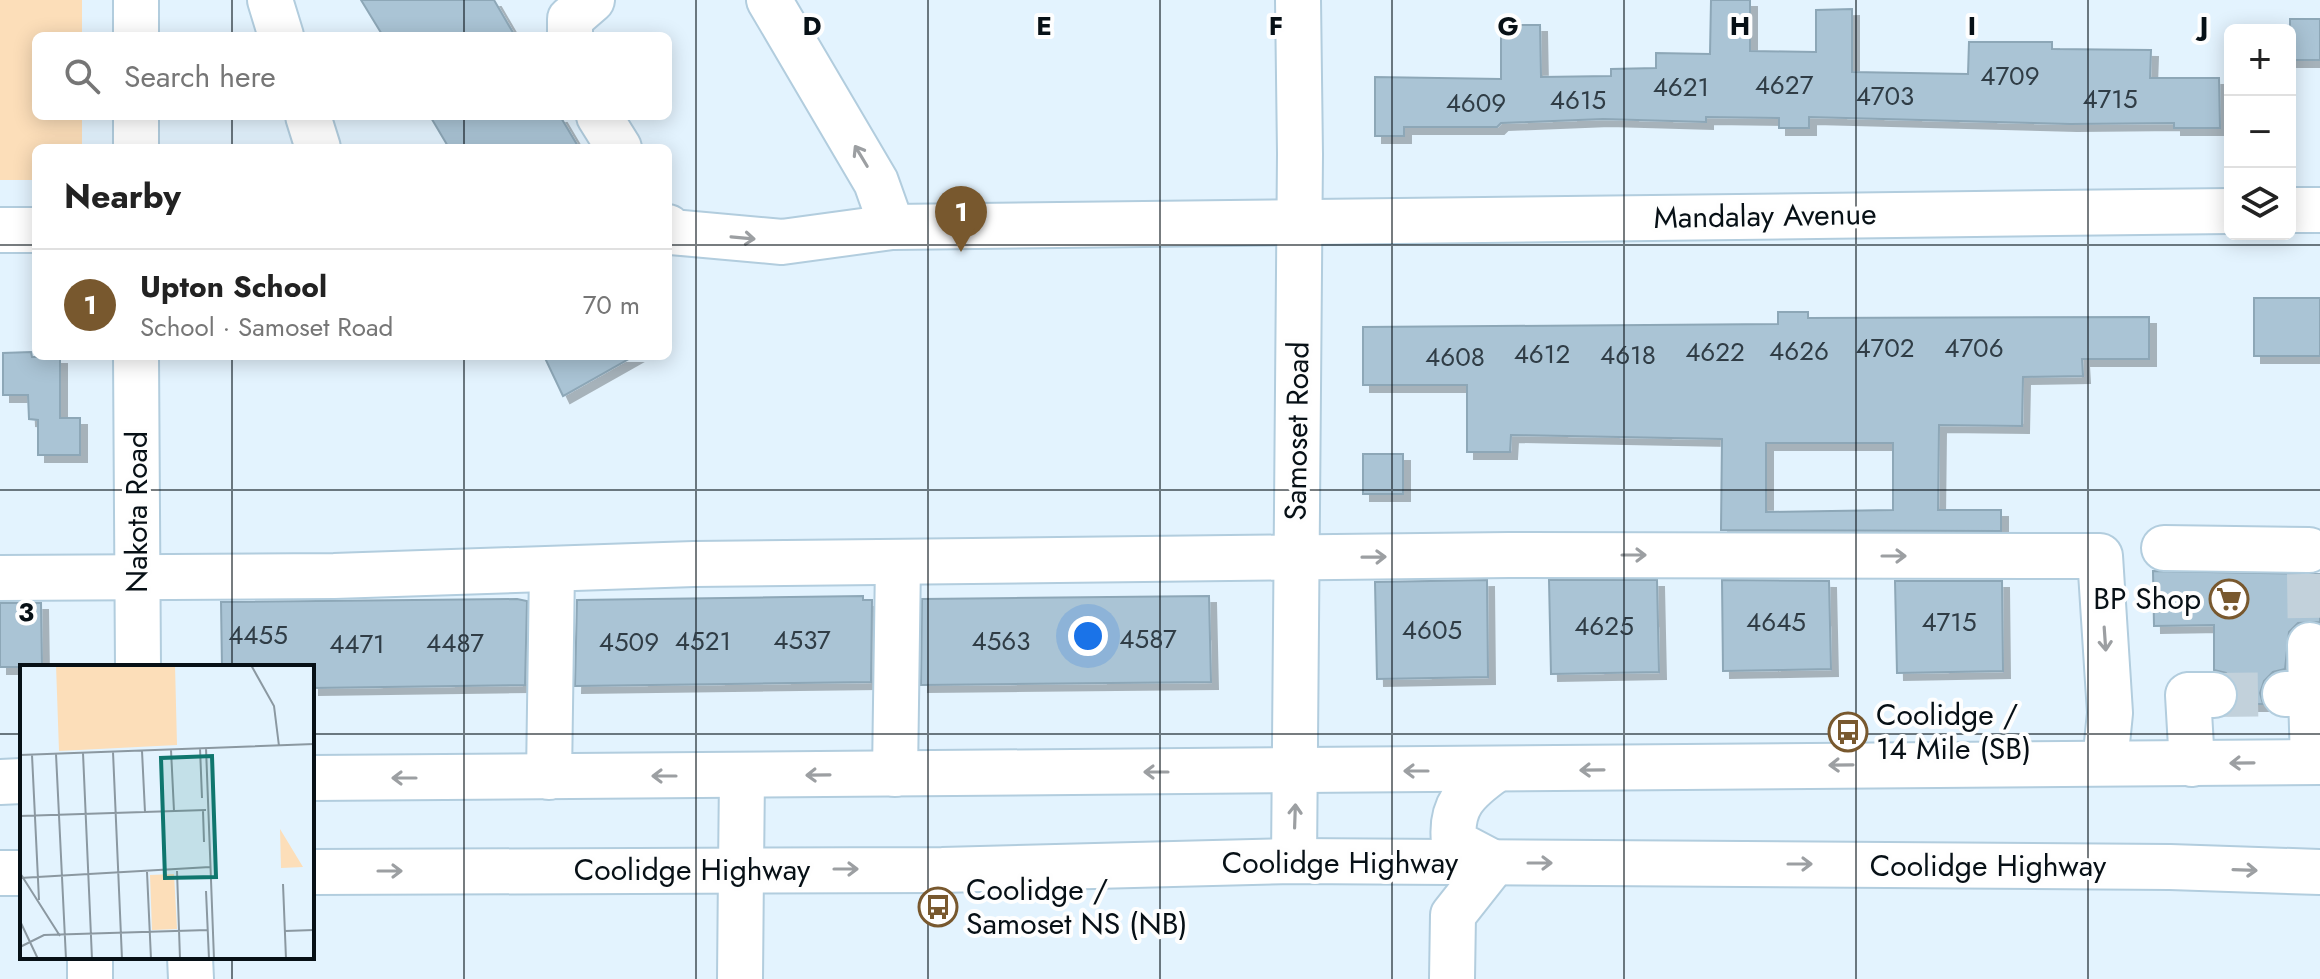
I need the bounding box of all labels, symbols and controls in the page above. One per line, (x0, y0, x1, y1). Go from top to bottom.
text: D (802, 7, 822, 45)
text: E (1036, 7, 1052, 45)
text: F (1269, 7, 1283, 45)
text: G (1497, 7, 1519, 45)
text: H (1730, 7, 1750, 45)
text: I (1968, 7, 1976, 45)
text: J (2195, 7, 2208, 45)
map controls (2224, 24, 2296, 240)
button: + (2224, 24, 2296, 96)
search box (32, 32, 672, 120)
icon: search (60, 54, 104, 98)
text: Search here (124, 55, 276, 98)
house number: 4709 (1980, 57, 2040, 95)
house number: 4627 (1755, 66, 1814, 104)
house number: 4621 (1653, 68, 1709, 106)
house number: 4703 (1856, 77, 1914, 115)
house number: 4715 (2082, 80, 2138, 118)
house number: 4615 (1550, 81, 1606, 119)
house number: 4609 (1446, 84, 1506, 122)
button: − (2224, 96, 2296, 168)
one-way arrow (853, 145, 869, 168)
button: layers (2224, 168, 2296, 240)
text: Nearby (64, 172, 181, 221)
pin: 1 (935, 186, 987, 252)
street label: Mandalay Avenue (1653, 192, 1877, 239)
one-way arrow (729, 231, 756, 246)
text: Upton School (140, 265, 327, 308)
text: 1 (83, 286, 97, 324)
text: 70 m (583, 286, 640, 324)
text: School · Samoset Road (140, 308, 393, 346)
house number: 4702 (1855, 329, 1915, 367)
house number: 4706 (1944, 329, 2004, 367)
house number: 4626 (1769, 332, 1829, 370)
house number: 4622 (1685, 333, 1745, 371)
house number: 4612 (1514, 335, 1570, 373)
house number: 4618 (1600, 336, 1656, 374)
house number: 4608 (1425, 338, 1485, 376)
street label: Samoset Road (1273, 341, 1320, 521)
street label: Nakota Road (115, 431, 158, 593)
one-way arrow (1620, 547, 1647, 563)
one-way arrow (1880, 548, 1907, 564)
one-way arrow (1360, 549, 1387, 565)
place label: BP Shop (2093, 577, 2201, 620)
supermarket icon: BP Shop (2208, 578, 2250, 620)
text: 3 (18, 593, 34, 631)
house number: 4645 (1746, 603, 1806, 641)
house number: 4715 (1921, 603, 1977, 641)
house number: 4625 (1574, 607, 1634, 645)
house number: 4605 (1402, 611, 1462, 649)
house number: 4455 (228, 616, 288, 654)
your location (1068, 616, 1108, 656)
house number: 4587 (1119, 620, 1177, 658)
house number: 4537 (773, 621, 831, 659)
house number: 4521 (675, 622, 731, 660)
house number: 4563 (972, 622, 1031, 660)
house number: 4509 (599, 623, 659, 661)
house number: 4487 (426, 624, 484, 662)
house number: 4471 (329, 625, 385, 663)
one-way arrow (2098, 625, 2113, 652)
inset map (20, 665, 314, 959)
place label: Coolidge / 14 Mile (SB) (1876, 693, 2031, 770)
bus stop icon: Coolidge / 14 Mile (SB) (1827, 711, 1869, 753)
one-way arrow (2229, 755, 2256, 771)
one-way arrow (1828, 758, 1855, 773)
one-way arrow (1579, 762, 1606, 778)
one-way arrow (1403, 763, 1430, 779)
one-way arrow (1143, 764, 1170, 780)
one-way arrow (805, 767, 832, 783)
one-way arrow (651, 768, 678, 784)
one-way arrow (391, 770, 418, 786)
one-way arrow (1287, 803, 1303, 830)
street label: Coolidge Highway (1222, 841, 1459, 884)
street label: Coolidge Highway (1870, 844, 2107, 887)
street label: Coolidge Highway (574, 848, 811, 891)
one-way arrow (1526, 855, 1553, 871)
one-way arrow (1786, 857, 1813, 872)
one-way arrow (832, 861, 859, 877)
one-way arrow (2231, 862, 2258, 877)
one-way arrow (376, 863, 403, 879)
place label: Coolidge / Samoset NS (NB) (966, 868, 1188, 945)
bus stop icon: Coolidge / Samoset NS (NB) (917, 886, 959, 928)

